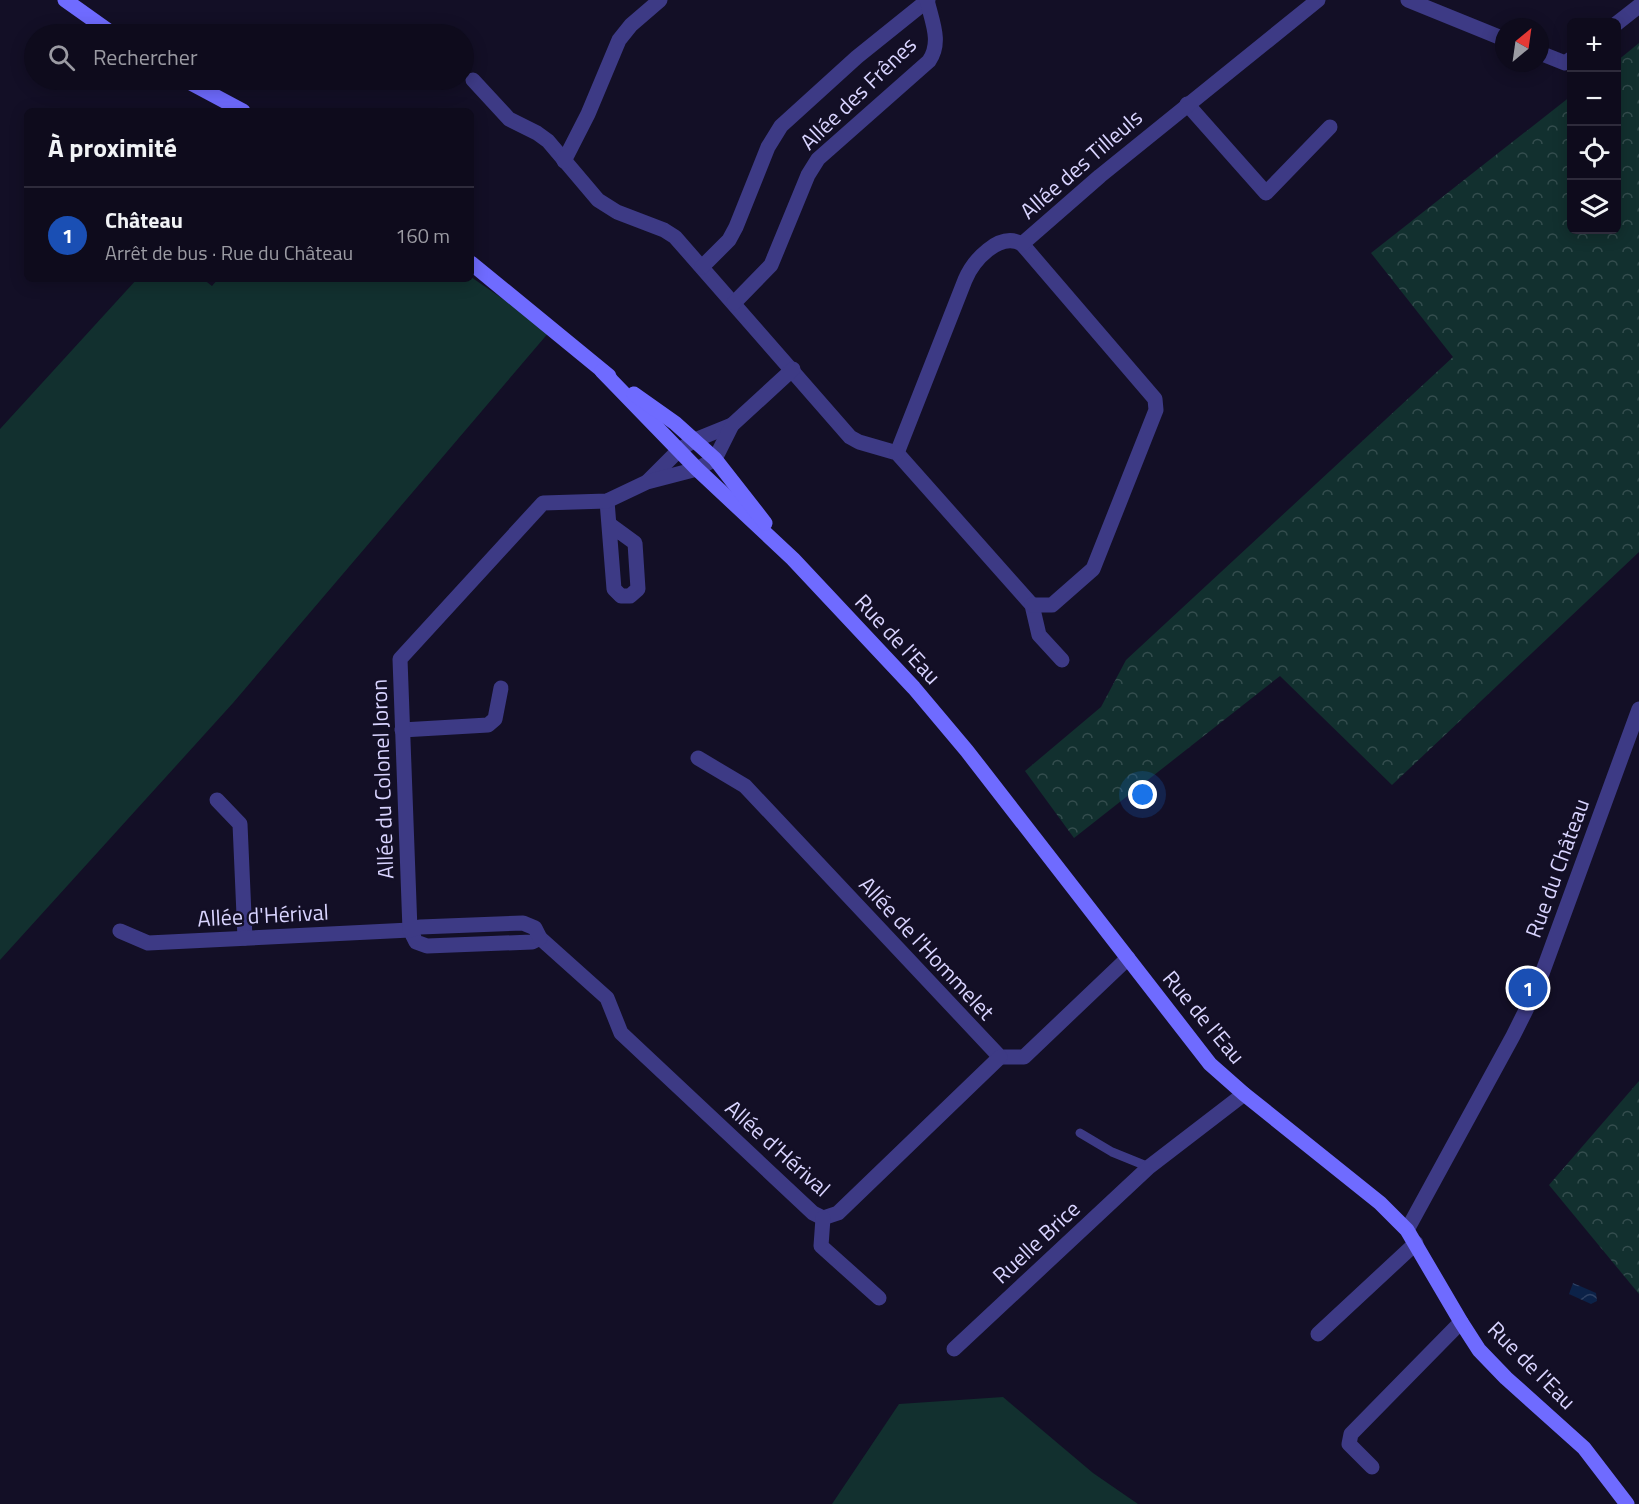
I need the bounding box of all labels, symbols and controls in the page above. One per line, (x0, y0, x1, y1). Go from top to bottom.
north arrow (1495, 18, 1549, 72)
map controls (1567, 18, 1621, 234)
button: + (1567, 18, 1621, 72)
search box (24, 24, 474, 90)
street label: Allée des Frênes (792, 28, 924, 158)
text: Rechercher (93, 40, 198, 74)
icon: search (45, 41, 78, 74)
button: − (1567, 72, 1621, 126)
street label: Allée des Tilleuls (1012, 101, 1150, 227)
button: locate (1567, 126, 1621, 180)
text: À proximité (48, 128, 177, 167)
button: layers (1567, 180, 1621, 234)
text: Château (105, 203, 183, 237)
text: 1 (62, 220, 73, 251)
text: 160 m (395, 220, 450, 251)
text: Arrêt de bus · Rue du Château (105, 237, 353, 268)
street label: Rue de l'Eau (847, 586, 949, 692)
street label: Allée du Colonel Joron (362, 678, 402, 880)
your location (1128, 780, 1157, 809)
street label: Rue du Château (1516, 794, 1598, 942)
street label: Allée de l'Hommelet (851, 869, 1003, 1028)
street label: Allée d'Hérival (197, 895, 329, 935)
street label: Rue de l'Eau (1155, 963, 1253, 1071)
pin: 1 (1508, 966, 1547, 1010)
street label: Allée d'Hérival (718, 1091, 838, 1205)
street label: Ruelle Brice (985, 1192, 1087, 1292)
street label: Rue de l'Eau (1480, 1313, 1584, 1417)

